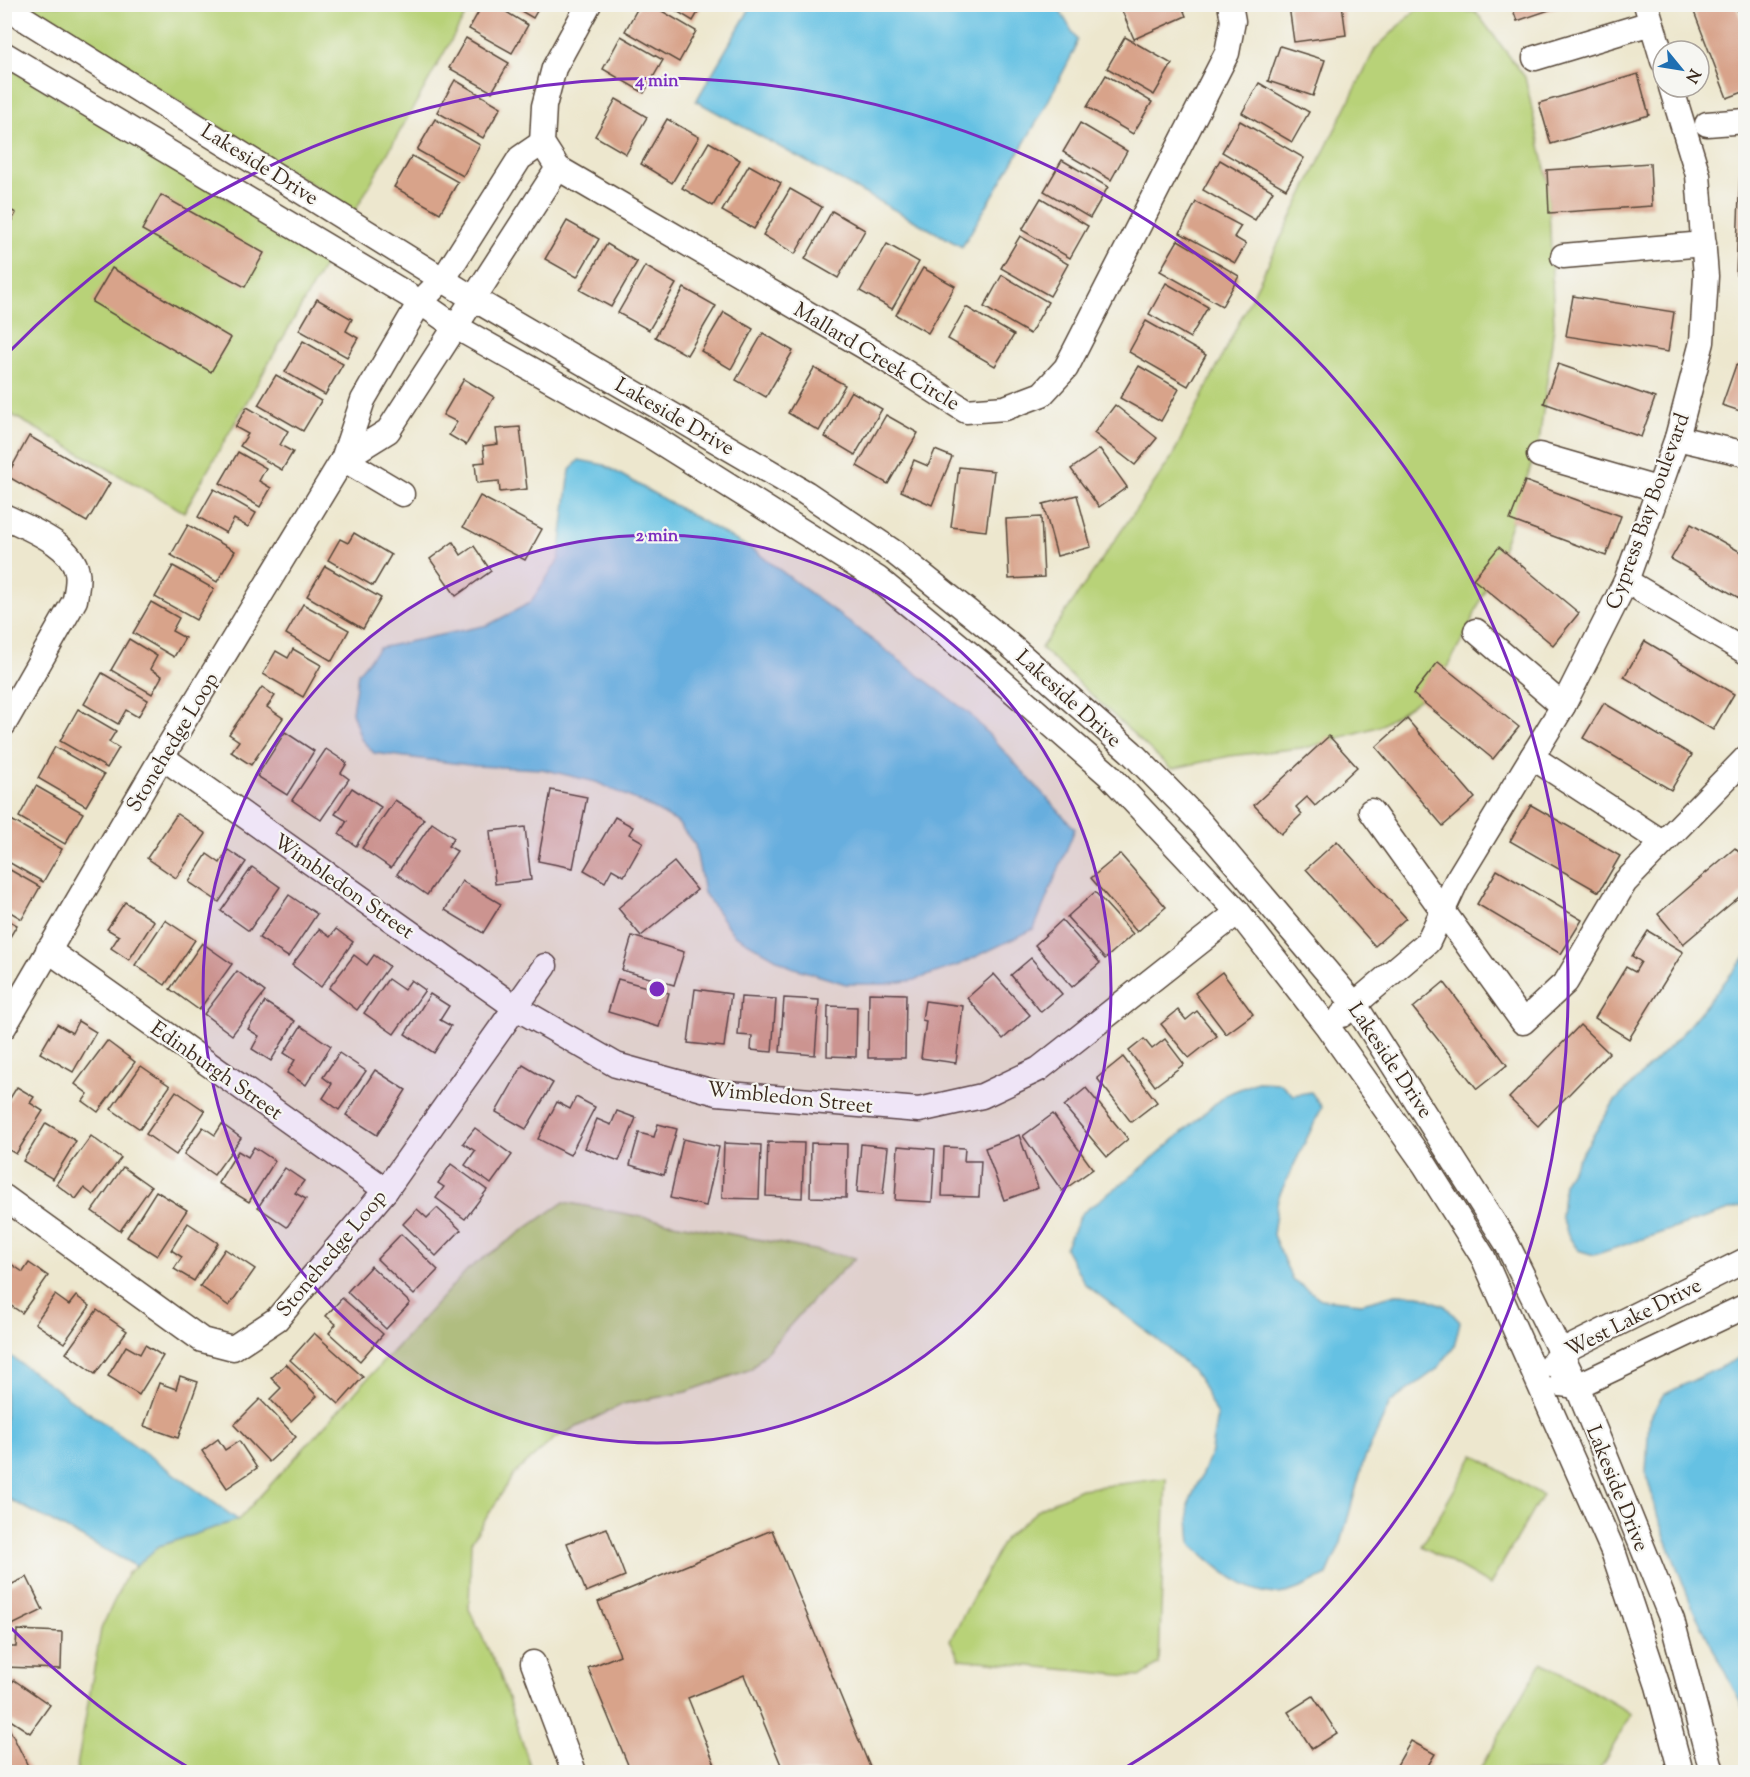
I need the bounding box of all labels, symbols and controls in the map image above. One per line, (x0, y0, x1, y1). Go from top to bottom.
north arrow (1651, 39, 1711, 99)
text: N (1679, 64, 1705, 87)
text: 4 min (634, 69, 679, 95)
street label: Lakeside Drive (194, 118, 324, 214)
street label: Mallard Creek Circle (787, 296, 965, 419)
street label: Lakeside Drive (609, 371, 739, 464)
street label: Cypress Bay Boulevard (1599, 409, 1698, 614)
text: 2 min (636, 524, 679, 550)
street label: Lakeside Drive (1008, 644, 1127, 755)
street label: Stonehedge Loop (120, 668, 227, 819)
street label: Wimbledon Street (266, 828, 420, 948)
centre of rings (647, 979, 667, 999)
street label: Lakeside Drive (1340, 997, 1439, 1125)
street label: Edinburgh Street (144, 1015, 288, 1129)
street label: Wimbledon Street (706, 1075, 874, 1123)
street label: Stonehedge Loop (270, 1184, 395, 1324)
street label: West Lake Drive (1561, 1272, 1707, 1366)
street label: Lakeside Drive (1577, 1421, 1655, 1556)

